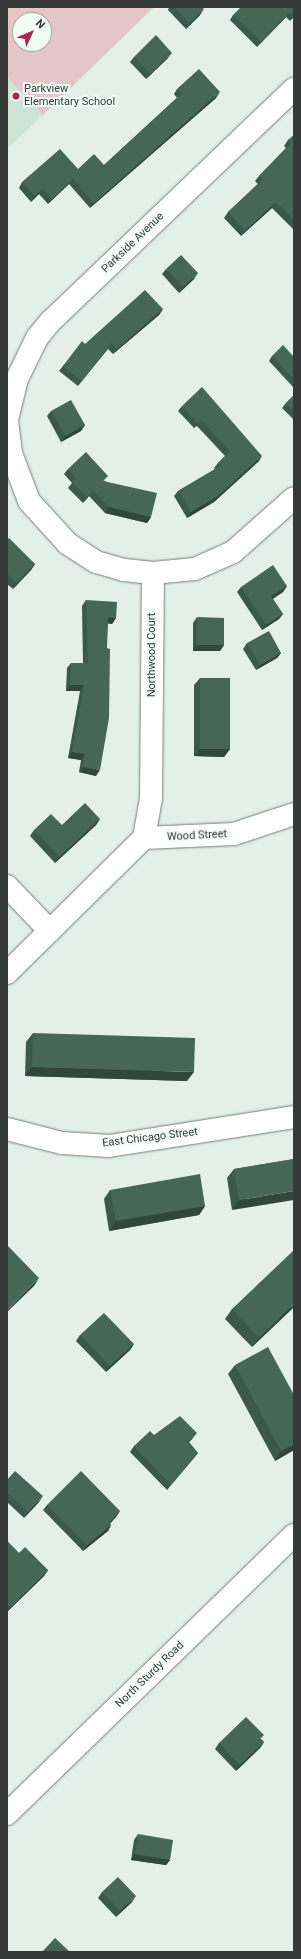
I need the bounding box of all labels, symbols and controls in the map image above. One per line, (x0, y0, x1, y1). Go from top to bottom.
north arrow (12, 12, 52, 52)
text: N (33, 17, 48, 31)
place label: Parkview Elementary School (24, 83, 115, 109)
marker: Parkview Elementary School (11, 91, 21, 101)
street label: Parkside Avenue (99, 210, 167, 276)
street label: Northwood Court (145, 613, 159, 697)
street label: Wood Street (167, 828, 227, 844)
street label: East Chicago Street (102, 1126, 198, 1150)
street label: North Sturdy Road (113, 1639, 187, 1711)

